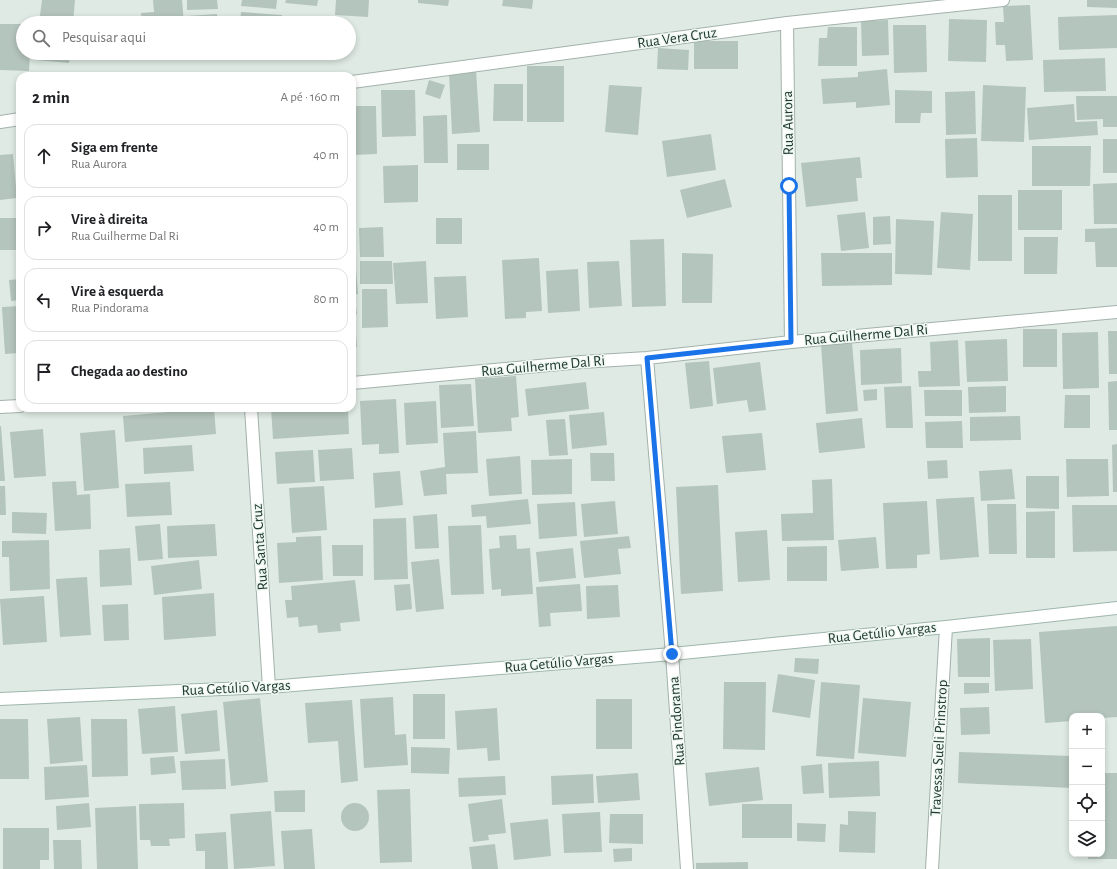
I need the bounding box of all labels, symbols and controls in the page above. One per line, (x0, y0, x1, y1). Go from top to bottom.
search box (16, 16, 356, 60)
street label: Rua Vera Cruz (636, 25, 718, 51)
icon: search (30, 27, 52, 49)
text: Pesquisar aqui (62, 30, 146, 45)
text: 2 min (32, 89, 70, 106)
street label: Rua Aurora (780, 90, 796, 155)
text: A pé · 160 m (280, 91, 340, 104)
text: Siga em frente (71, 140, 158, 155)
icon: ahead (33, 145, 55, 167)
text: 40 m (313, 149, 339, 162)
text: Rua Aurora (71, 158, 127, 171)
route start (780, 177, 798, 195)
text: Vire à direita (71, 212, 148, 227)
icon: right (33, 217, 55, 239)
text: 40 m (313, 221, 339, 234)
text: Rua Guilherme Dal Ri (71, 230, 179, 243)
text: Vire à esquerda (71, 284, 164, 299)
icon: left (33, 289, 55, 311)
text: 80 m (313, 293, 339, 306)
text: Rua Pindorama (71, 302, 149, 315)
street label: Rua Guilherme Dal Ri (803, 322, 929, 348)
street label: Rua Guilherme Dal Ri (480, 353, 606, 379)
icon: arrive (33, 361, 55, 383)
text: Chegada ao destino (71, 364, 188, 379)
street label: Rua Santa Cruz (249, 503, 271, 591)
street label: Rua Getúlio Vargas (827, 620, 937, 646)
route end (663, 645, 681, 663)
street label: Rua Getúlio Vargas (504, 651, 614, 675)
street label: Rua Pindorama (666, 676, 688, 766)
street label: Rua Getúlio Vargas (181, 678, 291, 698)
street label: Travessa Sueli Prinstrop (928, 679, 950, 817)
map controls (1069, 713, 1105, 857)
button: + (1069, 713, 1105, 749)
button: − (1069, 749, 1105, 785)
button: locate (1069, 785, 1105, 821)
button: layers (1069, 821, 1105, 857)

